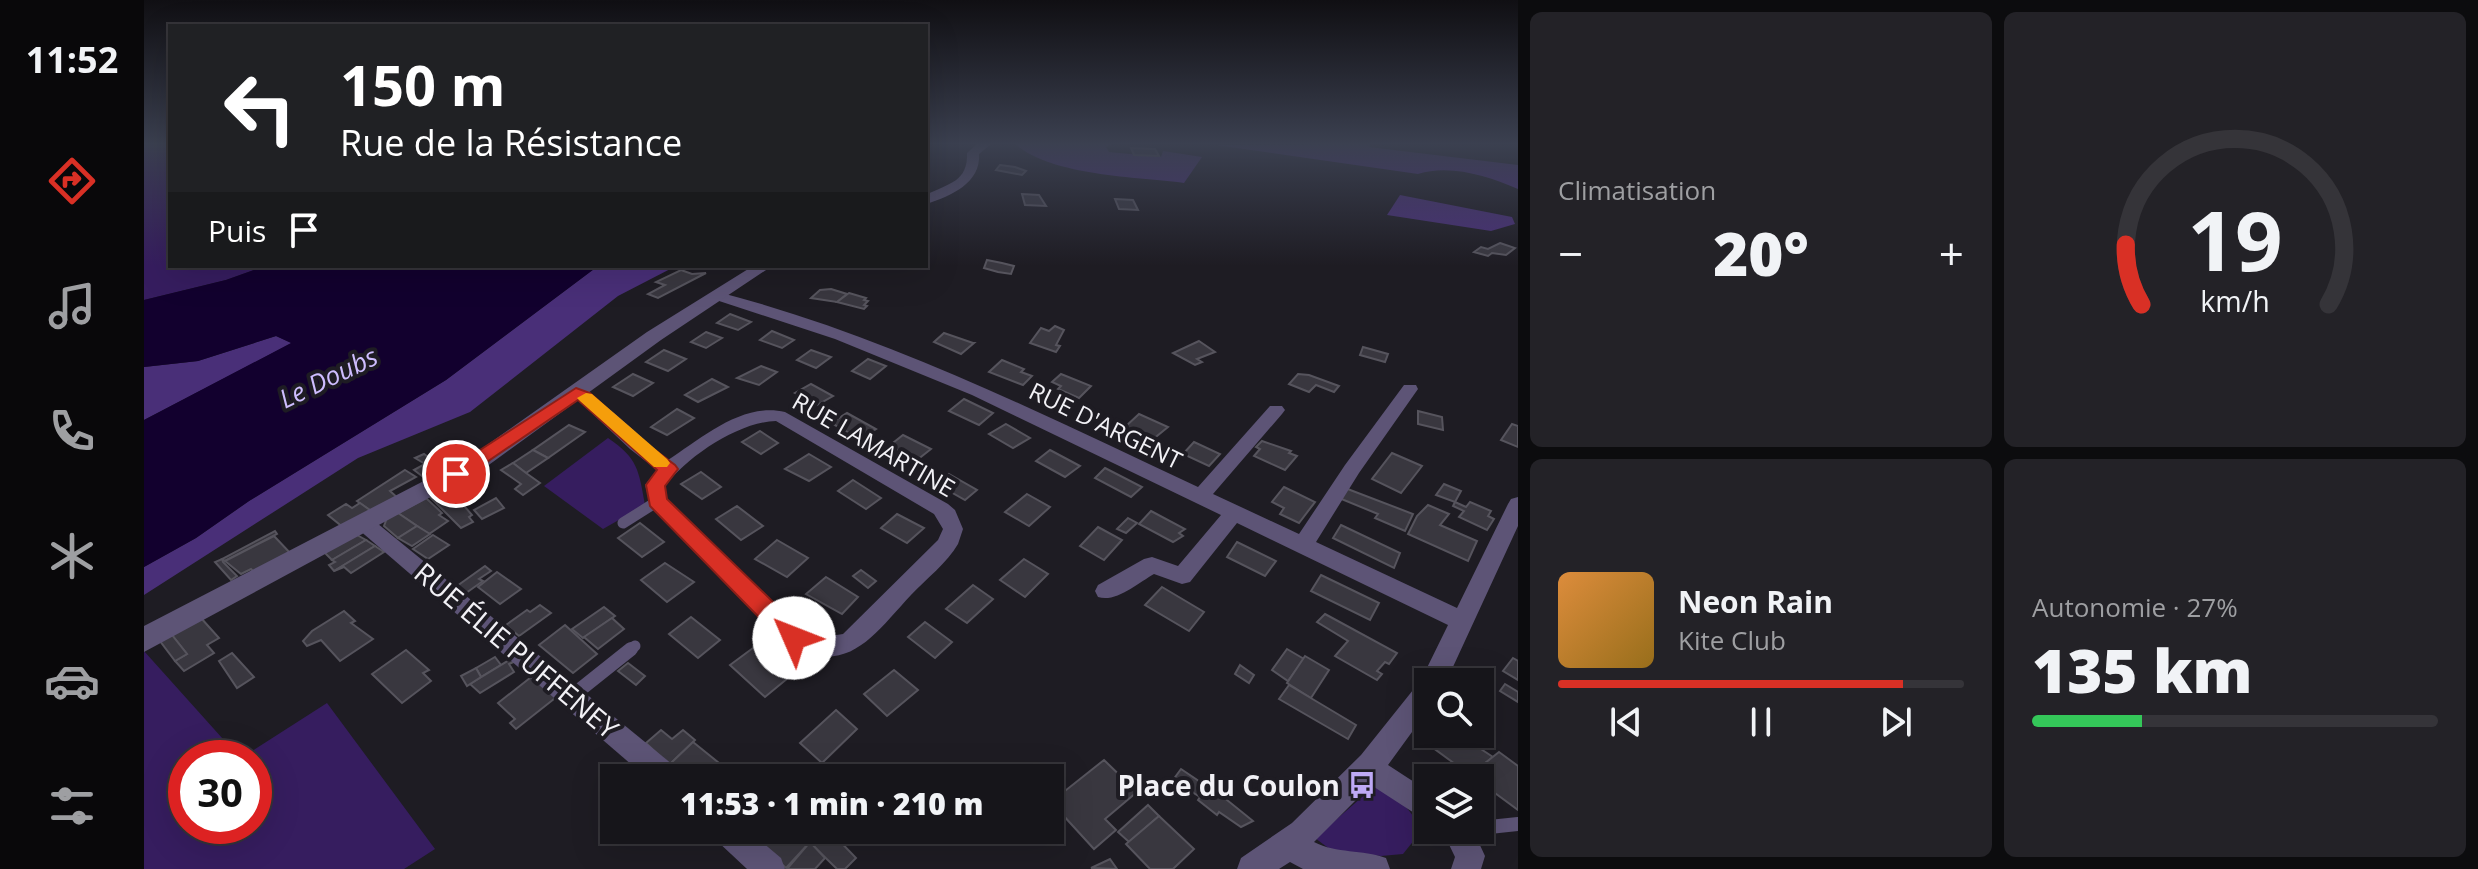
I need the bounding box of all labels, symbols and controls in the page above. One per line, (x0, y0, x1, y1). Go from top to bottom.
text: 11:52 (26, 35, 118, 84)
text: 150 m (340, 46, 506, 122)
icon: left (208, 56, 312, 160)
text: Rue de la Résistance (340, 118, 682, 167)
icon: directions (44, 153, 100, 209)
text: Climatisation (1558, 172, 1716, 208)
text: 19 (2187, 182, 2283, 295)
icon: arrive (282, 208, 326, 252)
text: Puis (208, 210, 266, 251)
text: 20° (1713, 212, 1809, 294)
text: − (1558, 223, 1583, 283)
text: + (1939, 223, 1964, 283)
icon: music (44, 278, 100, 334)
text: km/h (2200, 281, 2270, 320)
water label: Le Doubs (273, 338, 383, 416)
street label: RUE D'ARGENT (1024, 374, 1188, 476)
street label: RUE LAMARTINE (787, 384, 961, 504)
icon: phone (44, 403, 100, 459)
pin (422, 440, 490, 508)
icon: arrive (434, 452, 478, 496)
icon: climate (44, 528, 100, 584)
street label: RUE ÉLIE PUFFENEY (407, 553, 627, 747)
text: Neon Rain (1678, 581, 1833, 622)
text: Autonomie · 27% (2032, 589, 2238, 625)
position arrow (752, 596, 836, 680)
text: Kite Club (1678, 622, 1786, 658)
text: 135 km (2032, 629, 2253, 711)
icon: car (44, 653, 100, 709)
map controls (1414, 668, 1494, 844)
button: search (1414, 668, 1494, 748)
icon: previous (1604, 700, 1648, 744)
icon: pause (1739, 700, 1783, 744)
icon: next (1874, 700, 1918, 744)
speed limit sign: 30 (168, 740, 272, 844)
button: layers (1414, 764, 1494, 844)
place label: Place du Coulon (1117, 766, 1340, 804)
bus stop icon: Place du Coulon (1347, 770, 1377, 800)
icon: filters (44, 778, 100, 834)
text: 11:53 · 1 min · 210 m (680, 783, 984, 824)

